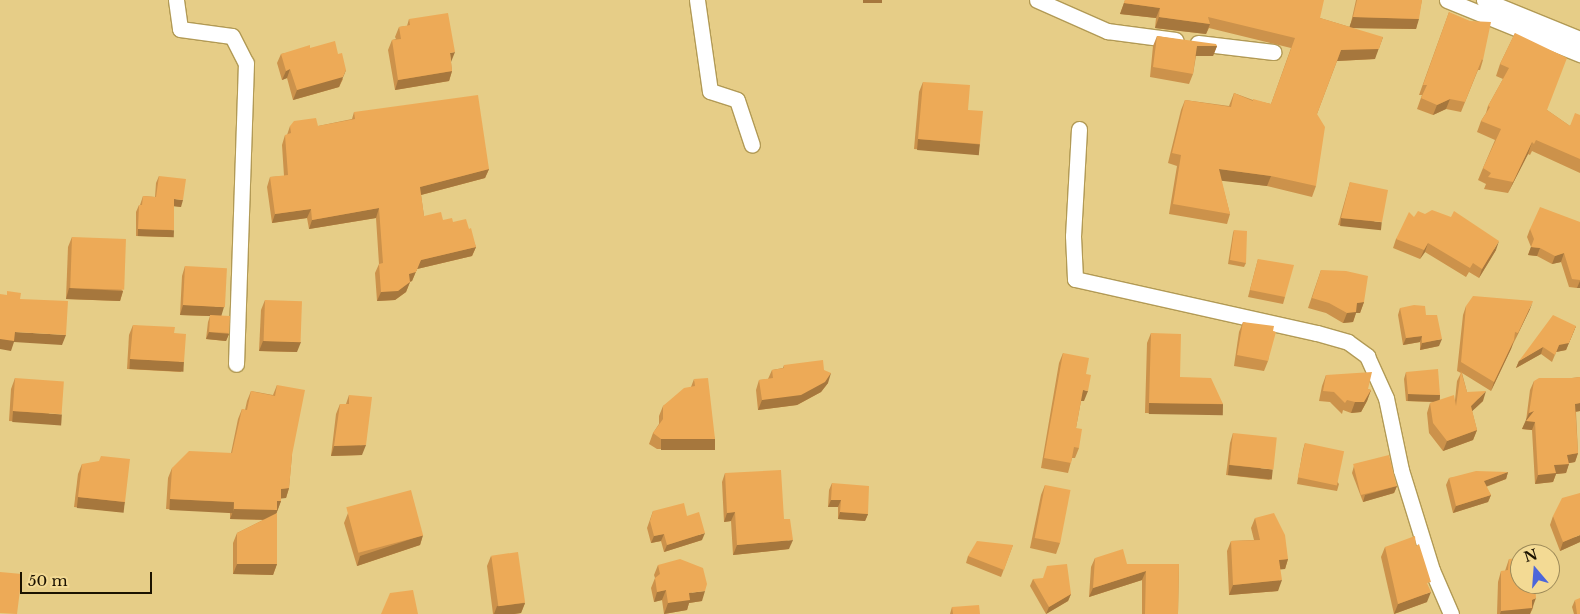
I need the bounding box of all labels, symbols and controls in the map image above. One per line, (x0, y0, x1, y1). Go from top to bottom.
north arrow (1510, 544, 1560, 594)
text: N (1522, 545, 1540, 566)
scale bar (22, 562, 155, 594)
text: 50 m (28, 571, 68, 590)

